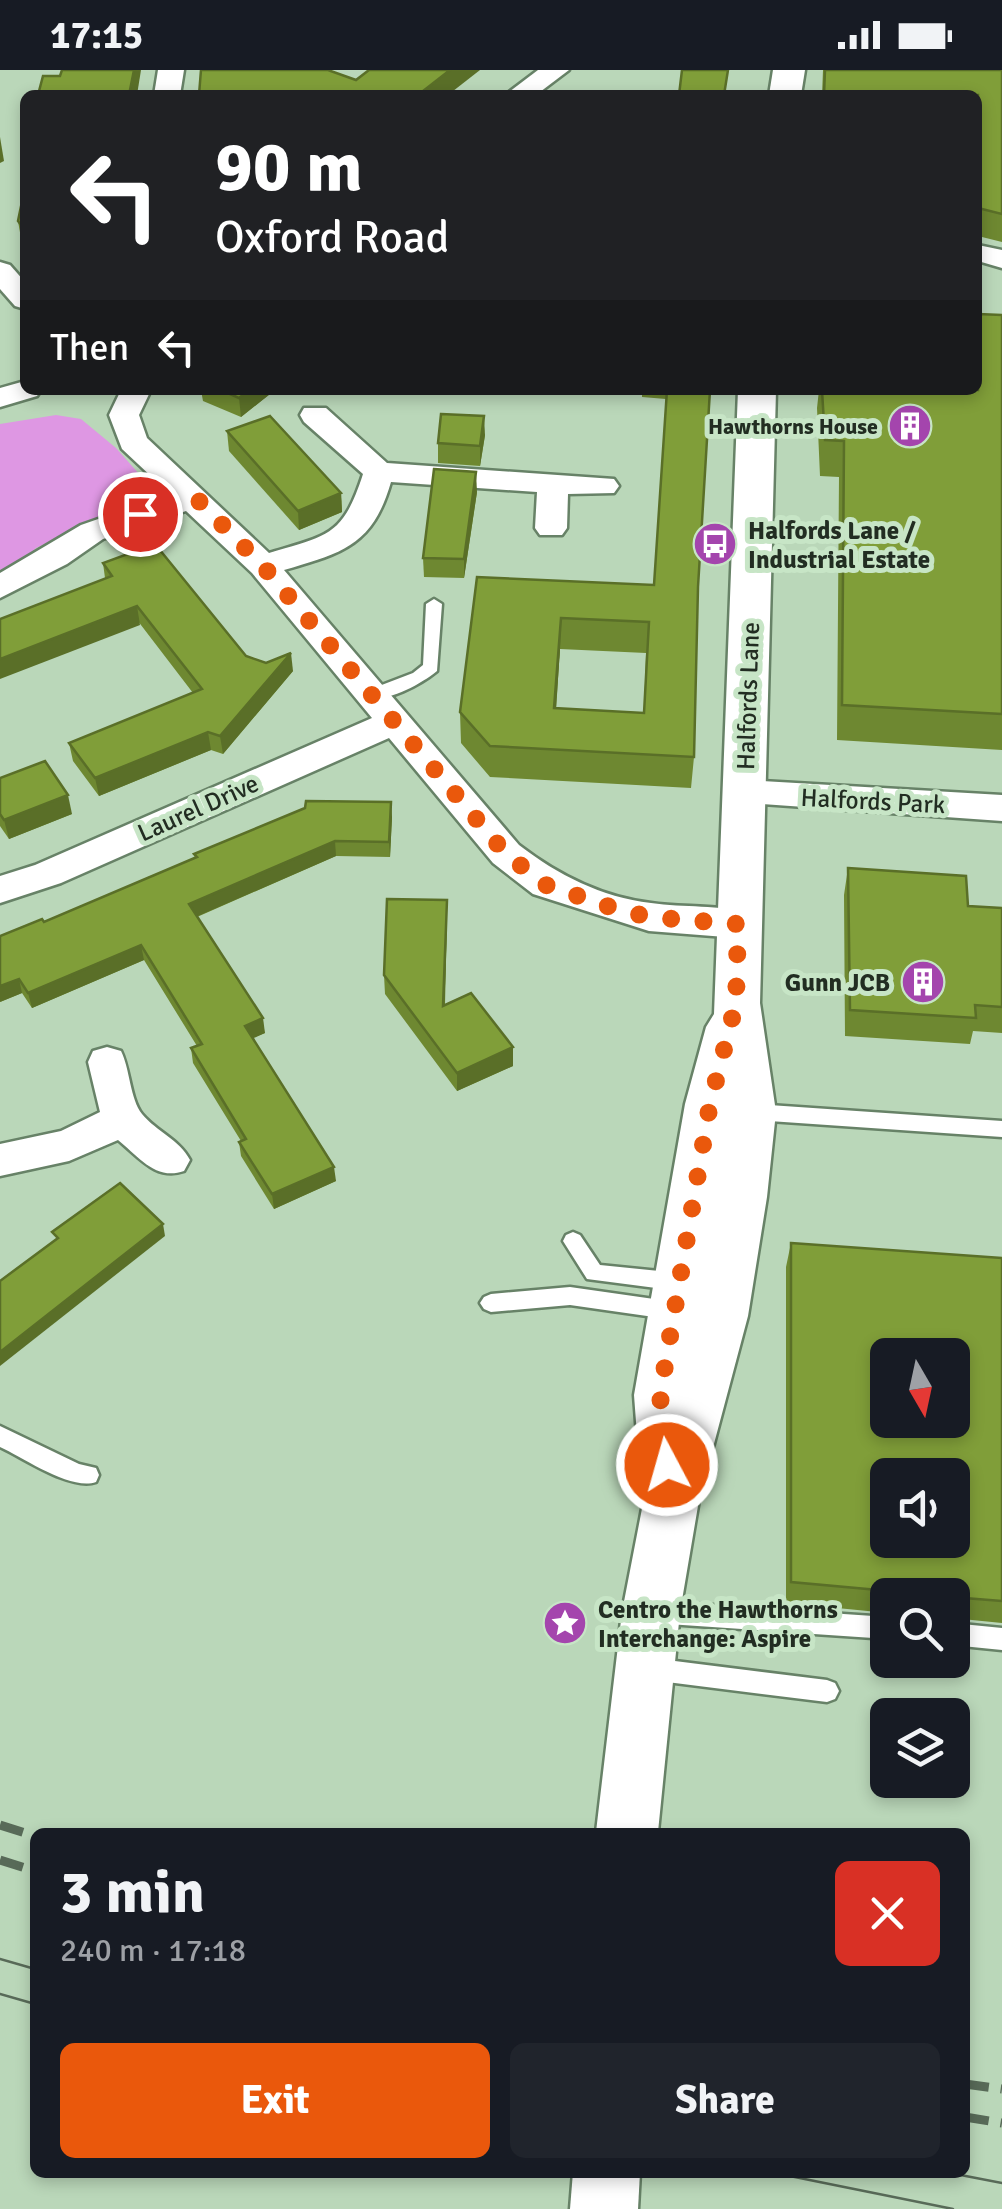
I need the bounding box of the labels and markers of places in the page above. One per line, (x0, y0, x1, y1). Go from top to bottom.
building icon: Hawthorns House (887, 403, 933, 449)
place label: Hawthorns House (708, 413, 878, 440)
pin (98, 472, 183, 557)
place label: Halfords Lane / Industrial Estate (748, 515, 930, 575)
bus stop icon: Halfords Lane / Industrial Estate (692, 521, 738, 567)
building icon: Gunn JCB (900, 959, 946, 1005)
place label: Gunn JCB (785, 967, 890, 998)
place label: Centro the Hawthorns Interchange: Aspire (598, 1594, 838, 1654)
place icon: Centro the Hawthorns Interchange: Aspire (542, 1600, 588, 1646)

